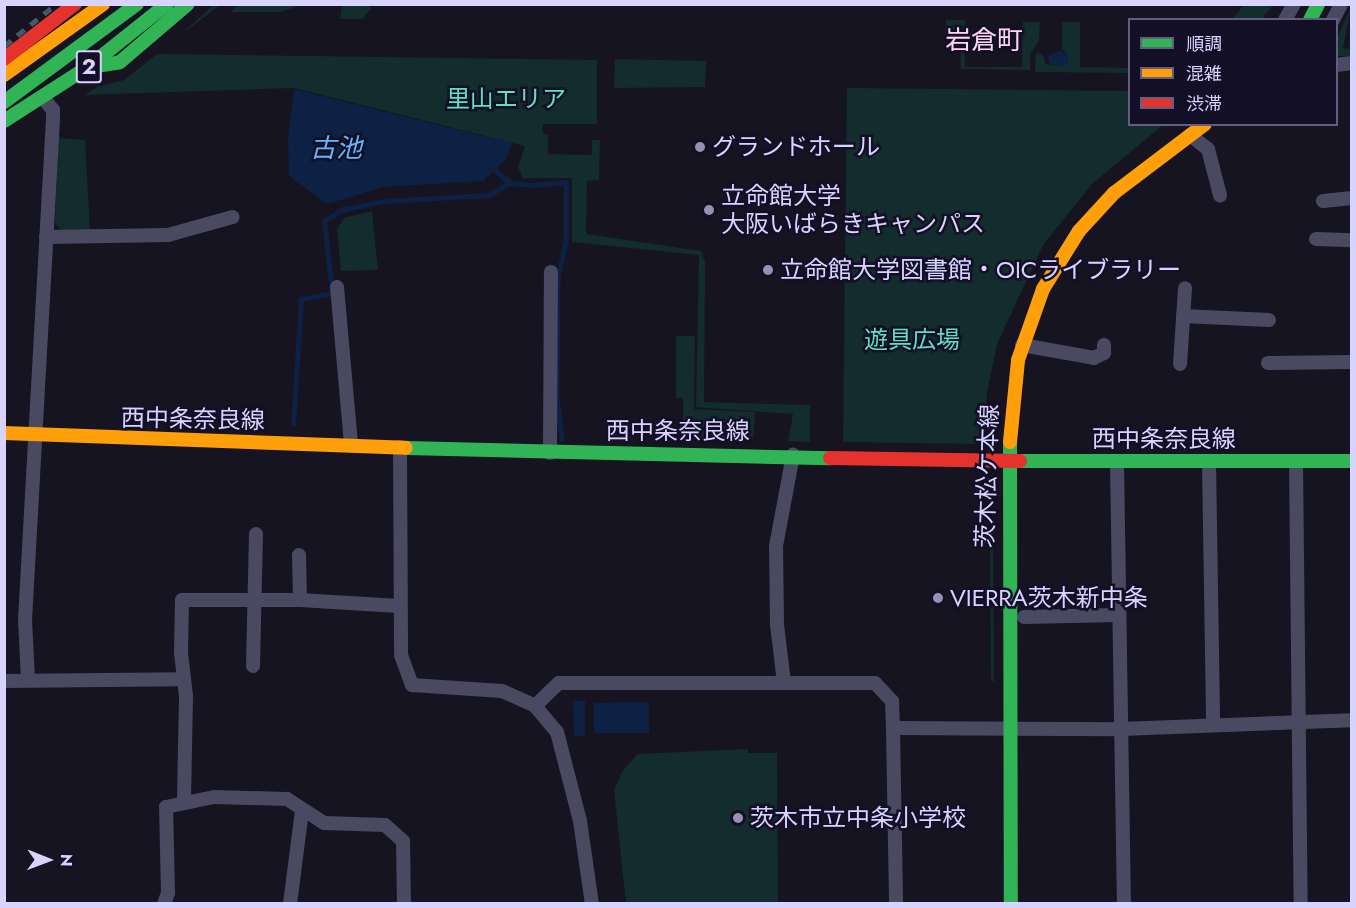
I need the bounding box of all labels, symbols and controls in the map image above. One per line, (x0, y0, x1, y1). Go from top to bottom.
legend (1128, 18, 1338, 126)
district label: 岩倉町 (945, 25, 1023, 57)
text: 順調 (1186, 31, 1222, 57)
road number: 2 (76, 48, 103, 86)
text: 混雑 (1186, 61, 1222, 87)
park label: 里山エリア (446, 85, 566, 113)
text: 渋滞 (1186, 91, 1222, 117)
water label: 古池 (310, 133, 362, 165)
place label: グランドホール (712, 133, 880, 161)
marker: グランドホール (693, 140, 707, 154)
place label: 立命館大学 大阪いばらきキャンパス (721, 182, 985, 238)
marker: 立命館大学 大阪いばらきキャンパス (702, 203, 716, 217)
place label: 立命館大学図書館・OICライブラリー (780, 256, 1181, 284)
marker: 立命館大学図書館・OICライブラリー (761, 263, 775, 277)
park label: 遊具広場 (864, 326, 960, 354)
street label: 西中条奈良線 (121, 403, 265, 435)
street label: 茨木松ケ本線 (970, 404, 1004, 548)
street label: 西中条奈良線 (606, 417, 750, 445)
street label: 西中条奈良線 (1092, 425, 1236, 453)
place label: VIERRA茨木新中条 (950, 584, 1148, 612)
marker: VIERRA茨木新中条 (931, 591, 945, 605)
place label: 茨木市立中条小学校 (750, 804, 966, 832)
marker: 茨木市立中条小学校 (731, 811, 745, 825)
north arrow (18, 830, 78, 890)
text: N (55, 854, 78, 867)

